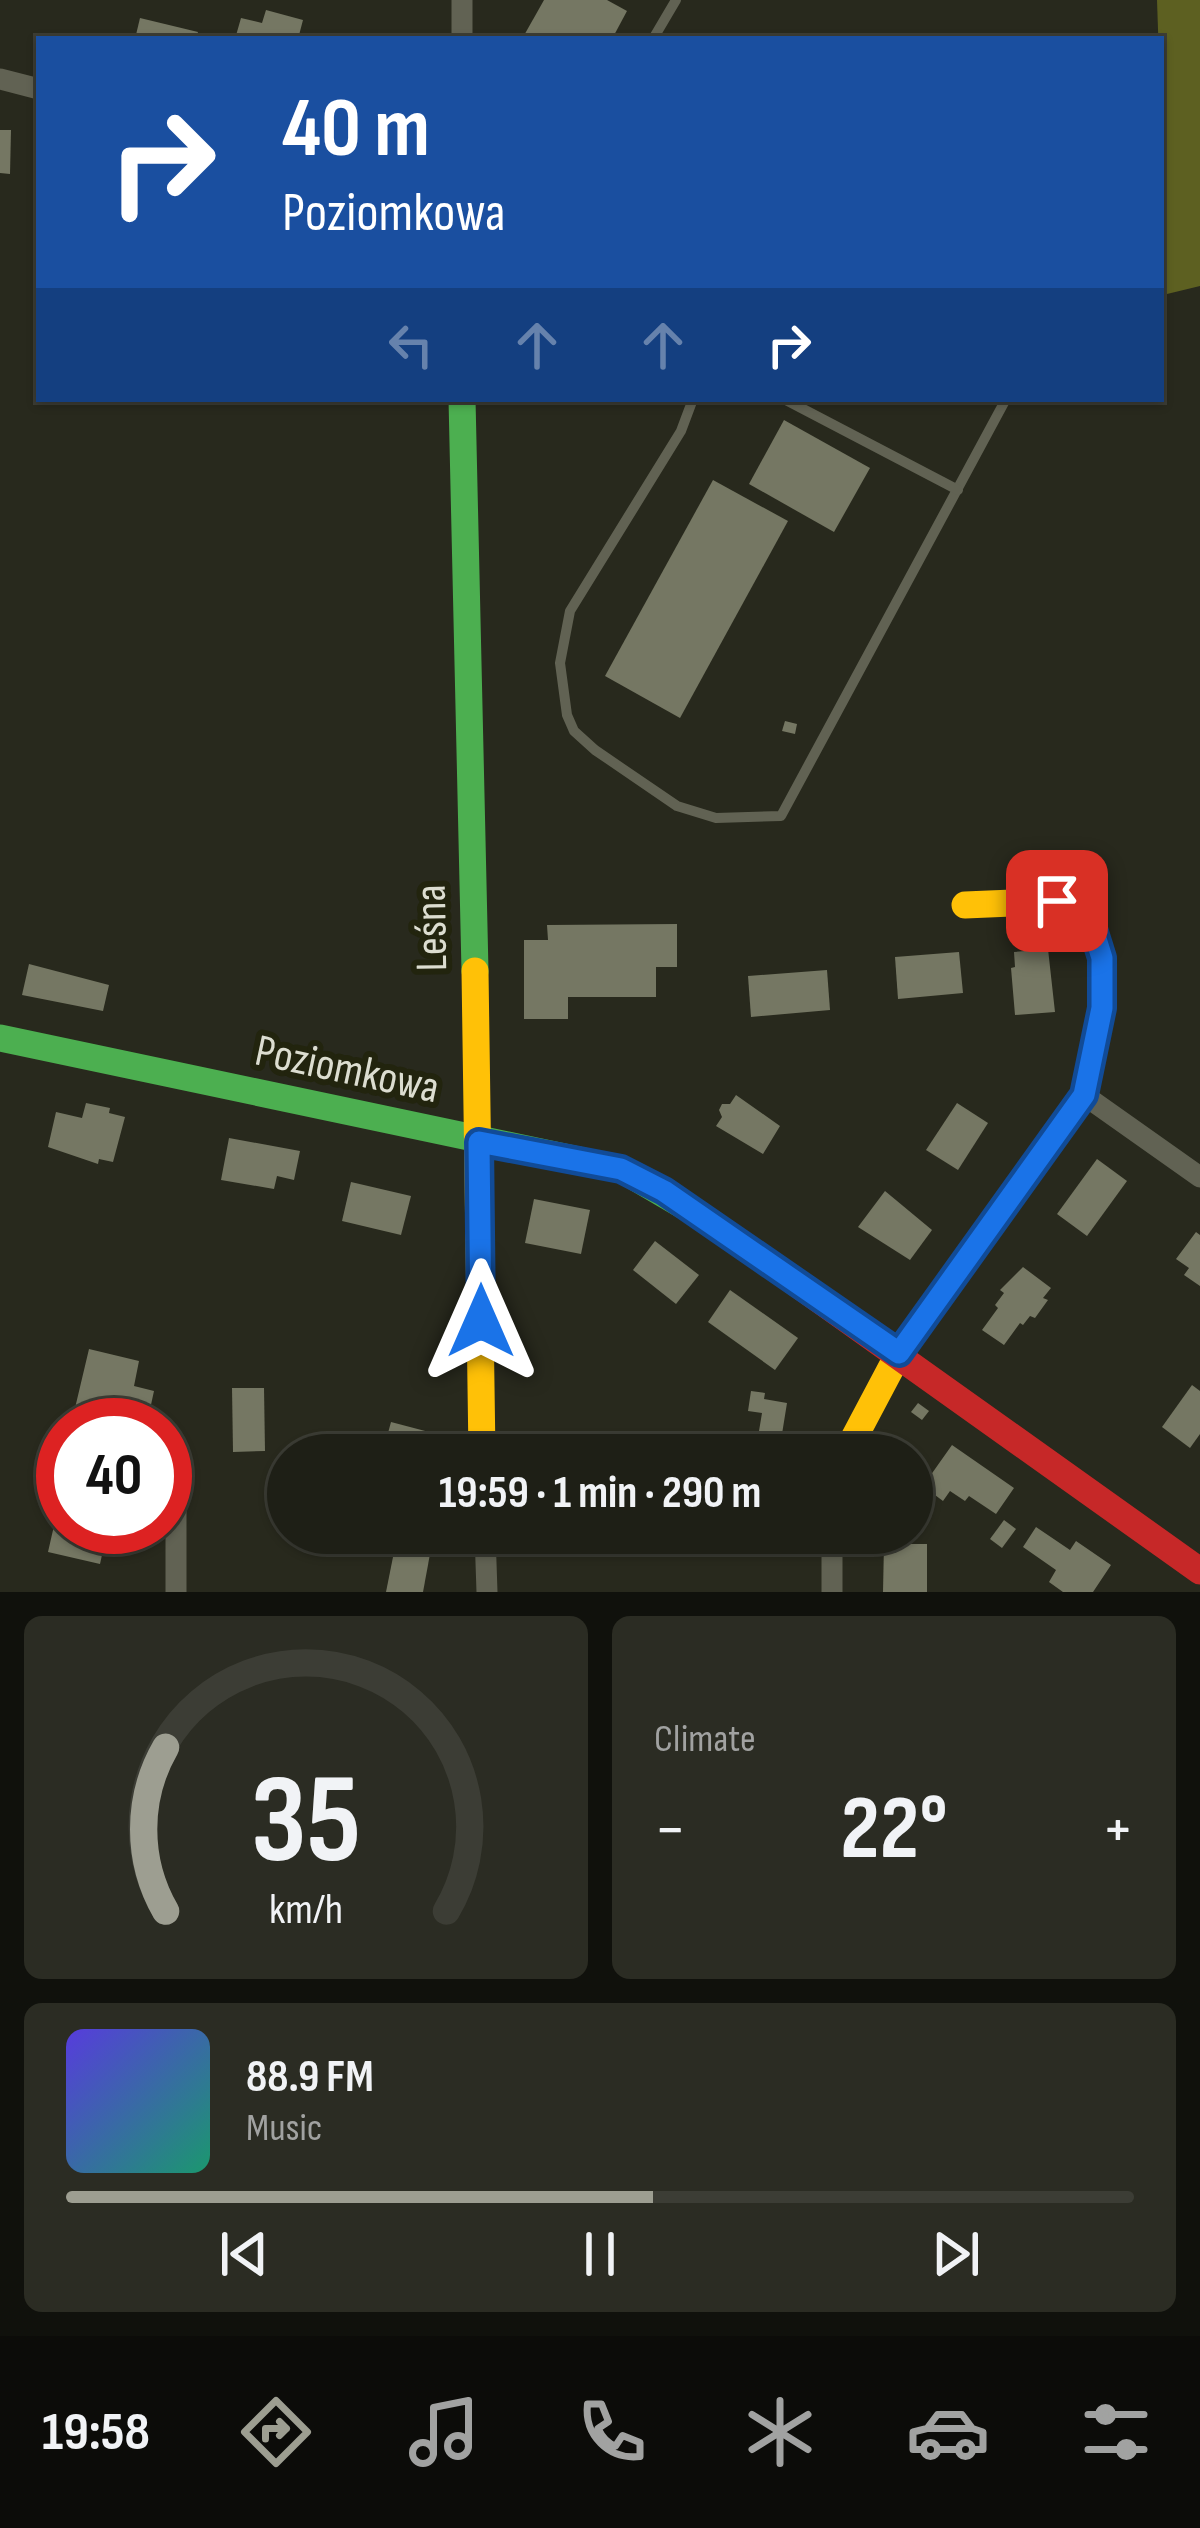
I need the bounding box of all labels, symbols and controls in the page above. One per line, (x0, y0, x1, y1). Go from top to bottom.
text: 40 m (282, 79, 430, 180)
icon: right (84, 84, 240, 240)
text: Poziomkowa (282, 181, 506, 246)
icon: left (378, 312, 444, 378)
icon: ahead (504, 312, 570, 378)
icon: ahead (630, 312, 696, 378)
icon: right (756, 312, 822, 378)
pin (1006, 850, 1108, 952)
icon: arrive (1024, 868, 1090, 934)
street label: Leśna (404, 884, 460, 972)
street label: Poziomkowa (250, 1024, 444, 1116)
position arrow (418, 1258, 544, 1384)
speed limit sign: 40 (36, 1398, 192, 1554)
text: 19:59 · 1 min · 290 m (439, 1466, 761, 1521)
text: Climate (654, 1716, 756, 1763)
text: 35 (251, 1748, 361, 1897)
text: 22° (840, 1776, 948, 1884)
text: − (654, 1791, 686, 1870)
text: + (1102, 1791, 1134, 1870)
text: km/h (269, 1883, 343, 1935)
text: 88.9 FM (246, 2050, 374, 2105)
text: Music (246, 2105, 322, 2152)
icon: previous (211, 2221, 277, 2287)
icon: pause (567, 2221, 633, 2287)
icon: next (923, 2221, 989, 2287)
icon: directions (234, 2390, 318, 2474)
icon: music (402, 2390, 486, 2474)
icon: phone (570, 2390, 654, 2474)
icon: climate (738, 2390, 822, 2474)
icon: car (906, 2390, 990, 2474)
icon: filters (1074, 2390, 1158, 2474)
text: 19:58 (42, 2400, 150, 2465)

